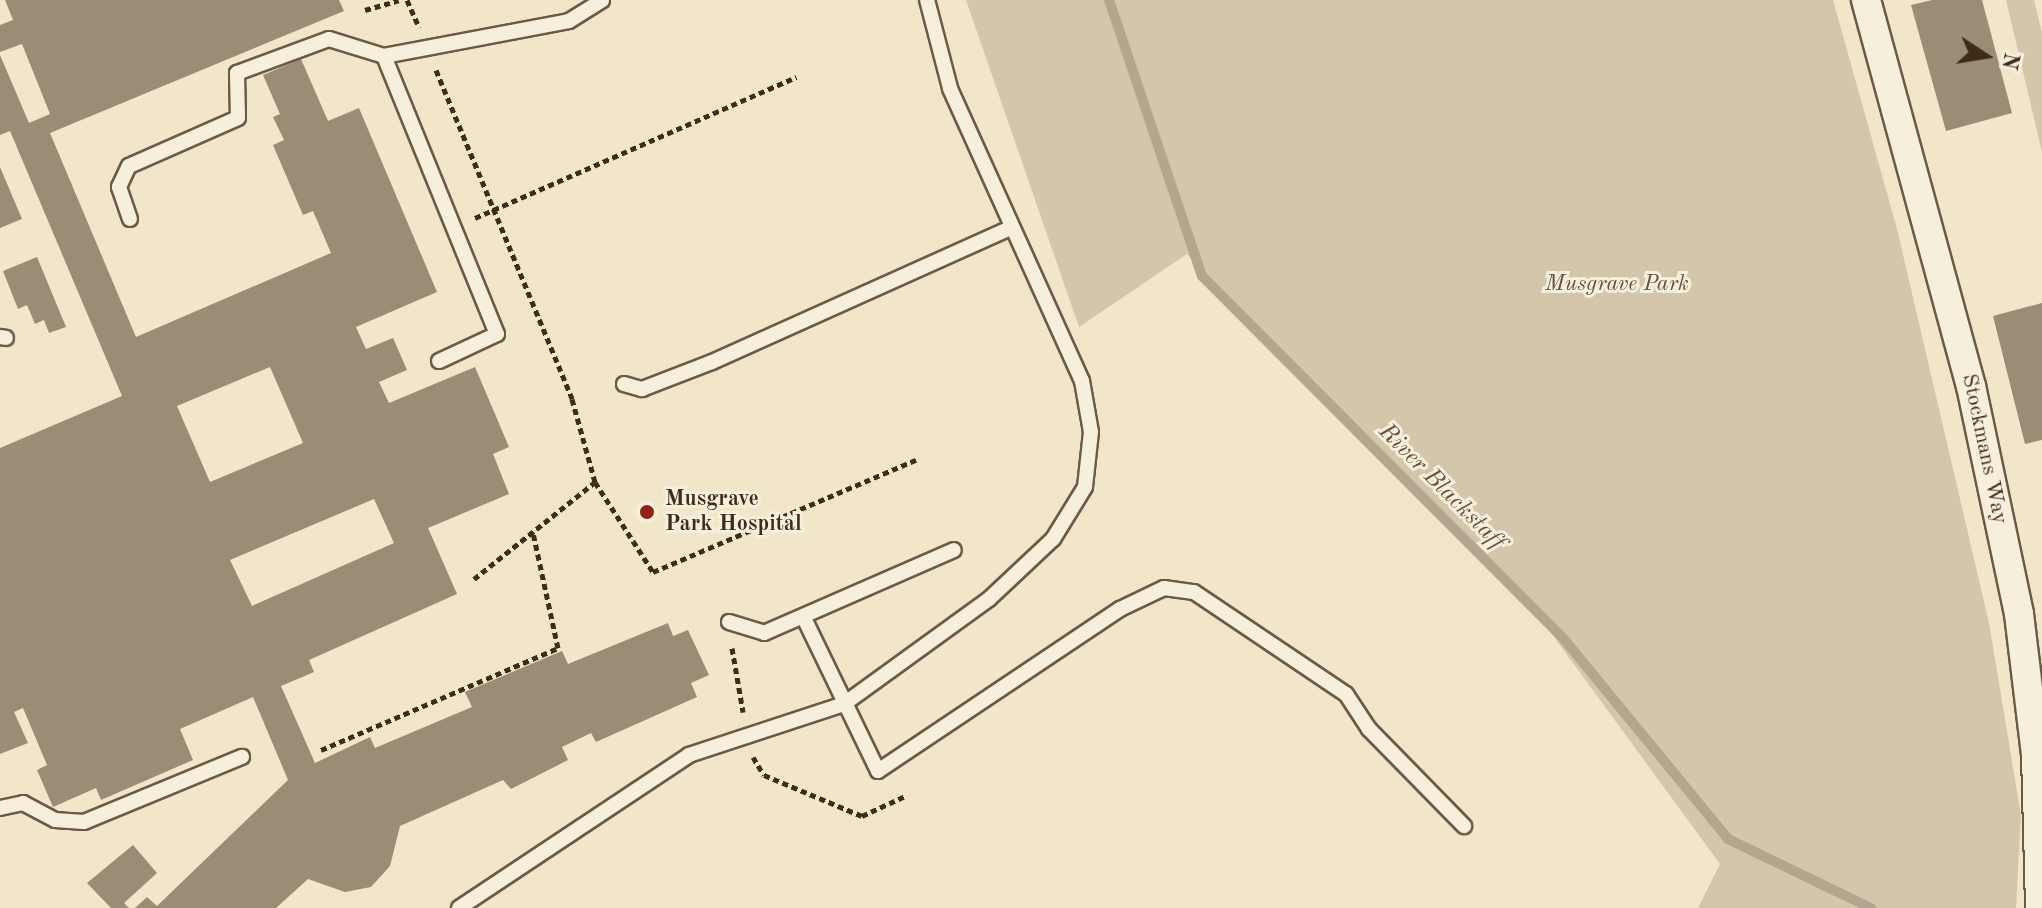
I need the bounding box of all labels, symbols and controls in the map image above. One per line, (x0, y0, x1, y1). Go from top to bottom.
north arrow (1946, 16, 2026, 96)
text: N (1997, 50, 2022, 71)
park label: Musgrave Park (1545, 272, 1689, 298)
street label: Stockmans Way (1955, 371, 2013, 527)
water label: River Blackstaff (1371, 418, 1511, 558)
place label: Musgrave Park Hospital (665, 486, 802, 538)
marker: Musgrave Park Hospital (636, 501, 658, 523)

